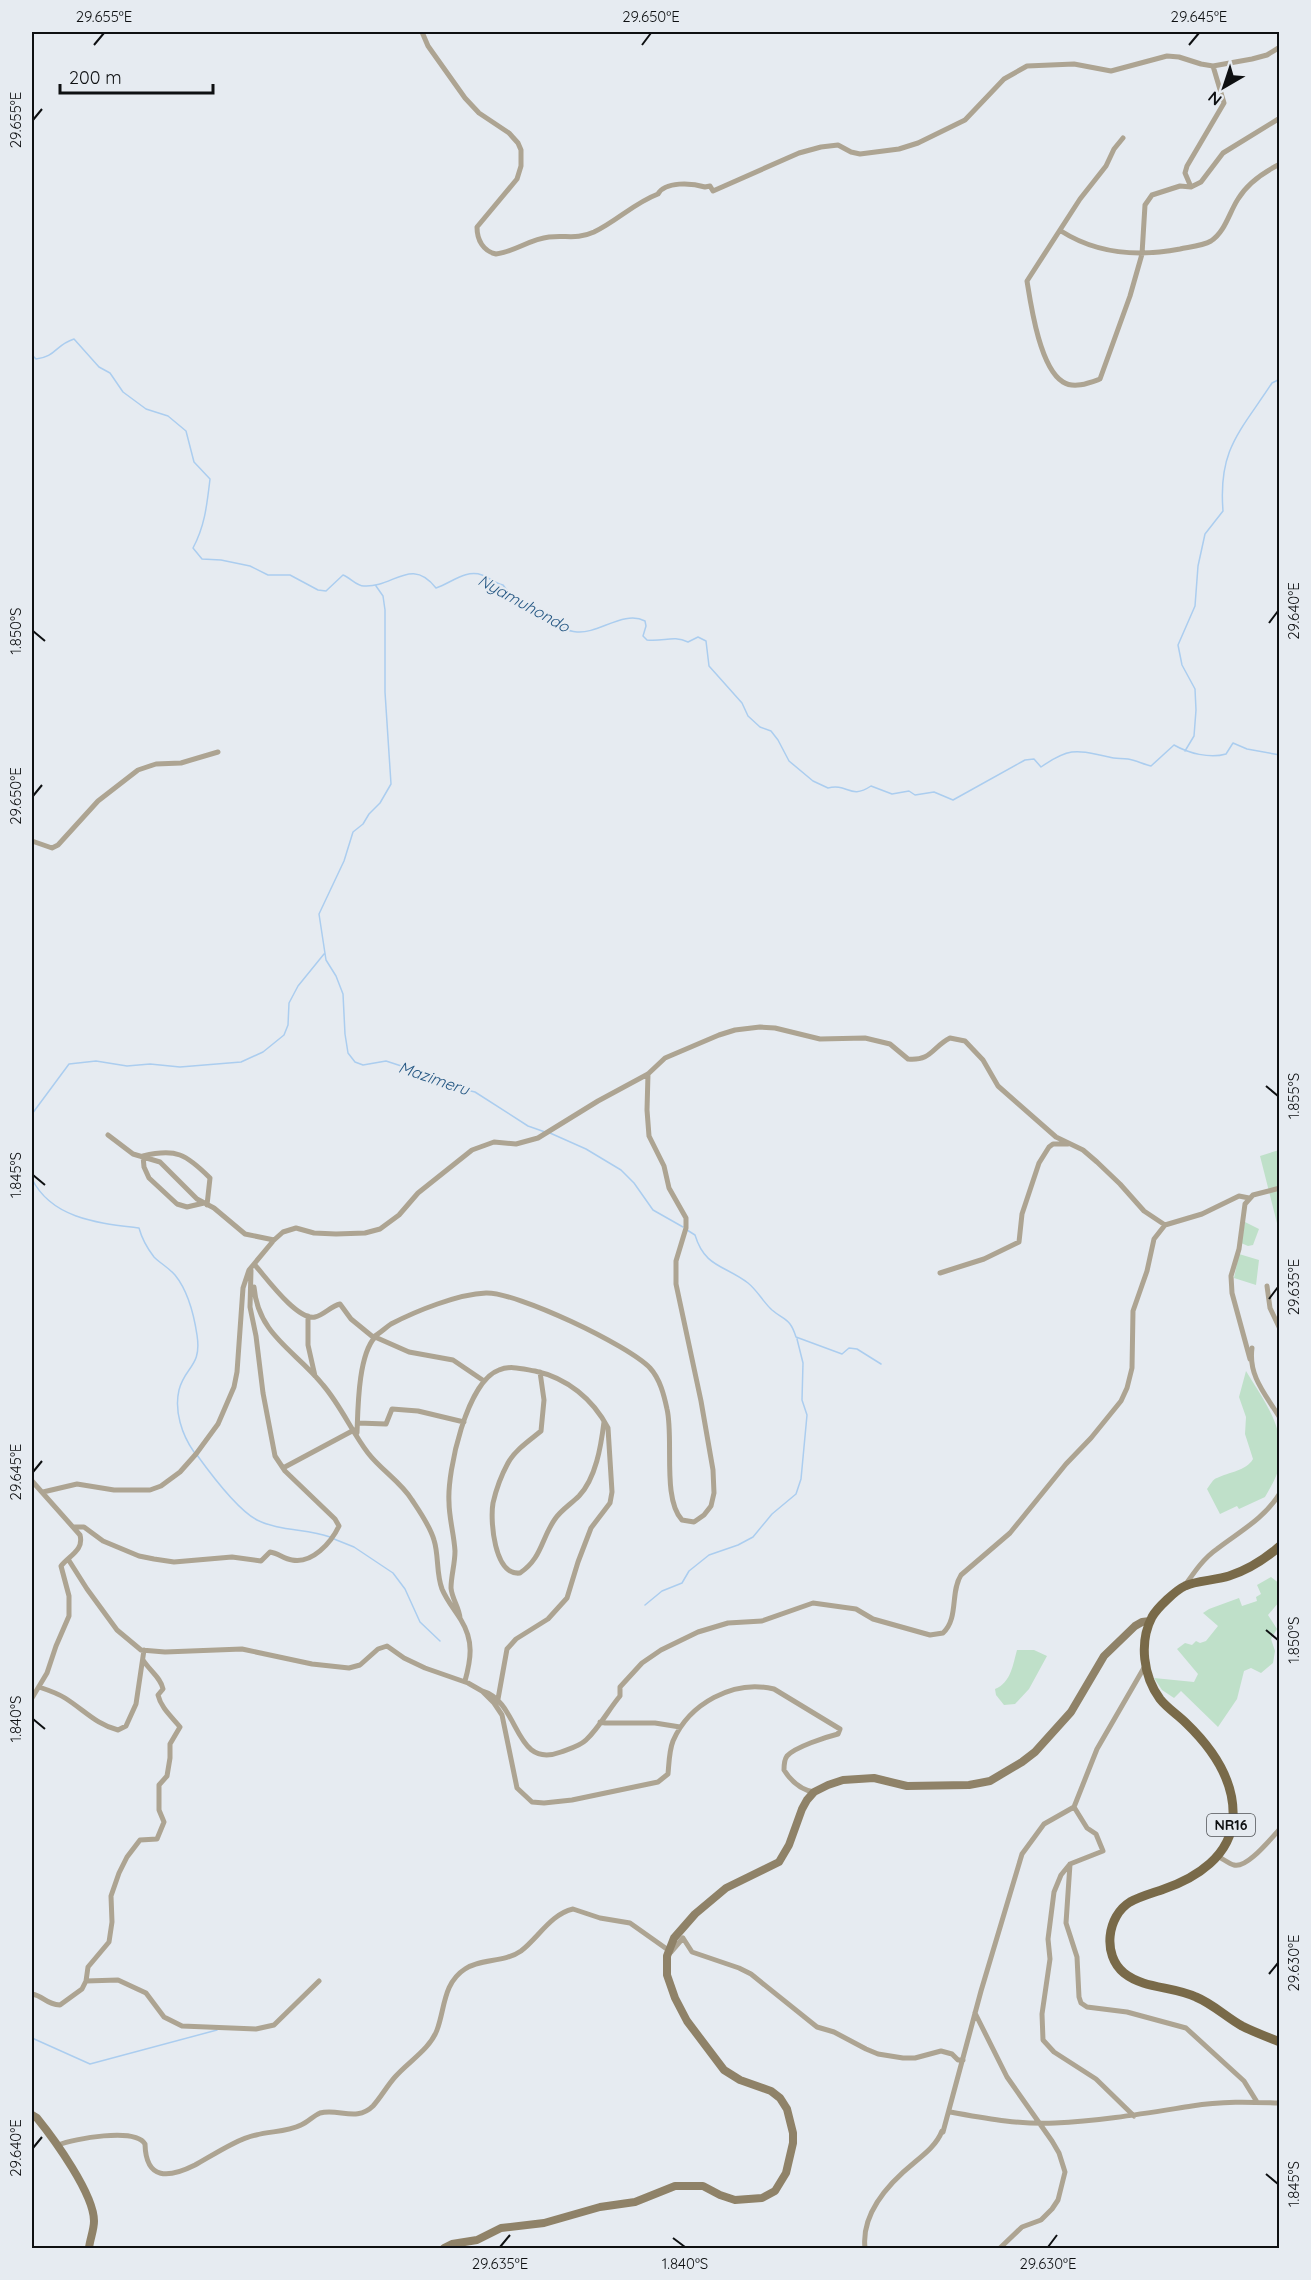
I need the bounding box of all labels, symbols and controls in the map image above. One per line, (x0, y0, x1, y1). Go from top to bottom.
text: 29.655°E (76, 7, 132, 26)
text: 29.650°E (622, 7, 680, 26)
text: 29.645°E (1171, 7, 1227, 26)
scale bar (60, 57, 213, 95)
north arrow (1194, 57, 1254, 117)
text: 200 m (69, 66, 122, 89)
text: N (1204, 87, 1225, 110)
text: 29.655°E (6, 92, 25, 148)
water label: Nyamuhondo (475, 570, 574, 637)
text: 29.640°E (1284, 582, 1303, 640)
text: 1.850°S (6, 608, 25, 654)
text: 29.650°E (6, 767, 25, 825)
water label: Mazimeru (396, 1057, 473, 1100)
text: 1.855°S (1284, 1073, 1303, 1119)
text: 1.845°S (6, 1152, 25, 1198)
text: 29.635°E (1284, 1259, 1303, 1315)
text: 29.645°E (6, 1444, 25, 1500)
text: 1.850°S (1284, 1617, 1303, 1663)
text: 1.840°S (6, 1696, 25, 1742)
road number: NR16 (1207, 1814, 1255, 1836)
text: 29.630°E (1284, 1934, 1303, 1992)
text: 29.640°E (6, 2119, 25, 2177)
text: 1.845°S (1284, 2161, 1303, 2207)
text: 29.635°E (472, 2254, 528, 2273)
text: 1.840°S (662, 2254, 708, 2273)
text: 29.630°E (1019, 2254, 1077, 2273)

